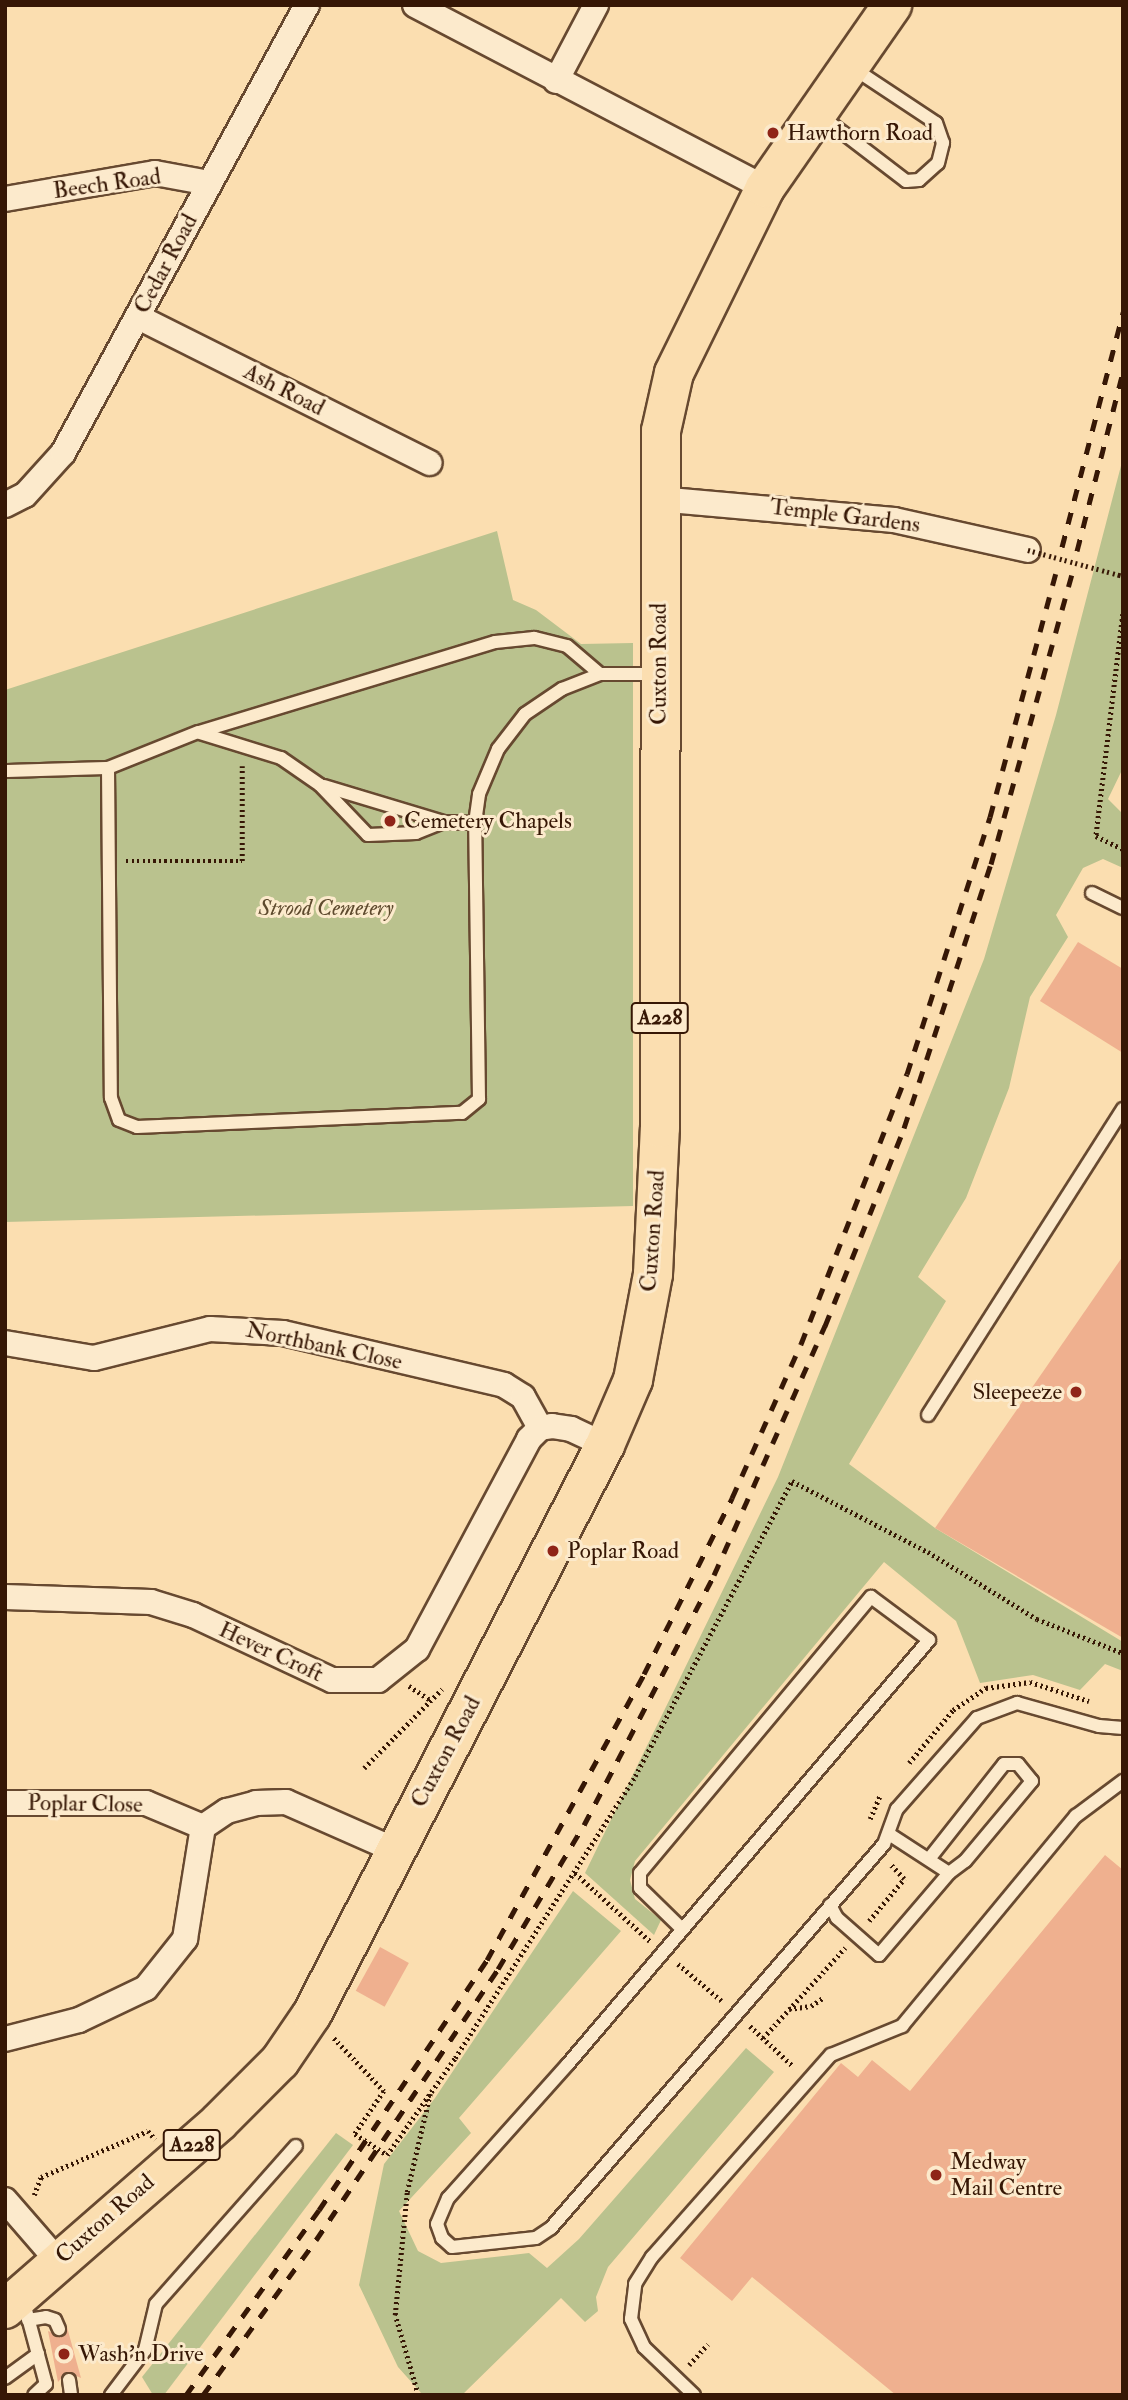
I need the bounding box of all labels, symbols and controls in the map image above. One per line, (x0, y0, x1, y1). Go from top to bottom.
place label: Hawthorn Road (787, 119, 933, 147)
marker: Hawthorn Road (765, 125, 781, 141)
street label: Beech Road (51, 163, 163, 205)
street label: Cedar Road (128, 210, 204, 318)
street label: Ash Road (239, 358, 329, 422)
street label: Temple Gardens (768, 493, 922, 539)
street label: Cuxton Road (645, 603, 673, 725)
place label: Cemetery Chapels (404, 807, 572, 835)
marker: Cemetery Chapels (382, 813, 398, 829)
park label: Strood Cemetery (258, 894, 394, 922)
road number: A228 (630, 1000, 690, 1036)
street label: Cuxton Road (635, 1169, 671, 1293)
street label: Northbank Close (243, 1316, 405, 1376)
place label: Sleepeeze (973, 1378, 1062, 1406)
marker: Sleepeeze (1068, 1384, 1084, 1400)
place label: Poplar Road (567, 1537, 679, 1565)
marker: Poplar Road (545, 1543, 561, 1559)
street label: Hever Croft (214, 1616, 328, 1688)
street label: Cuxton Road (405, 1692, 487, 1812)
street label: Poplar Close (27, 1789, 143, 1819)
road number: A228 (162, 2128, 222, 2162)
place label: Medway Mail Centre (950, 2148, 1062, 2202)
marker: Medway Mail Centre (928, 2167, 944, 2183)
street label: Cuxton Road (50, 2169, 160, 2269)
place label: Wash'n Drive (78, 2340, 204, 2368)
marker: Wash'n Drive (56, 2346, 72, 2362)

